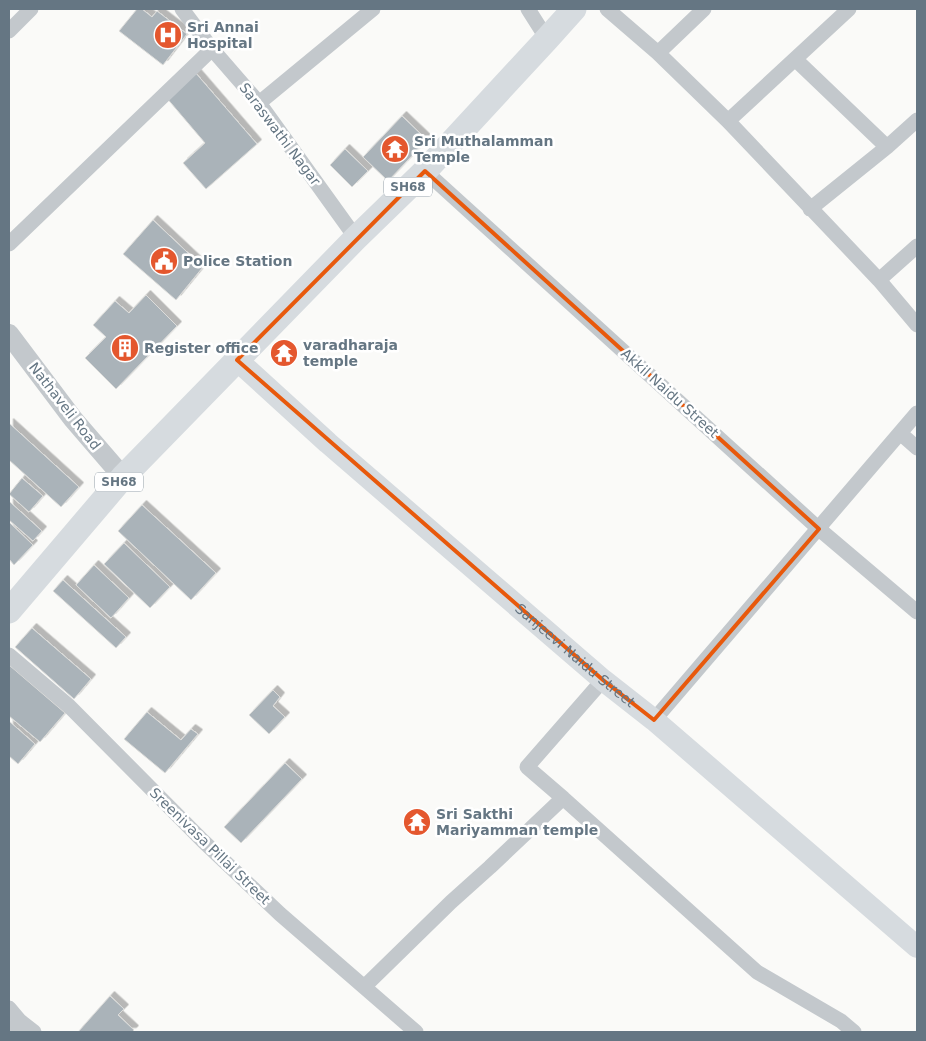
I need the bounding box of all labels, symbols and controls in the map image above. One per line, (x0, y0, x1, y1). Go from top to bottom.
place label: Sri Annai Hospital (187, 19, 259, 51)
hospital icon: Sri Annai Hospital (153, 20, 183, 50)
street label: Saraswathi Nagar (236, 80, 324, 189)
place label: Sri Muthalamman Temple (414, 133, 554, 165)
temple icon: Sri Muthalamman Temple (380, 134, 410, 164)
road number: SH68 (384, 178, 432, 196)
public building icon: Police Station (149, 246, 179, 276)
place label: Police Station (183, 253, 292, 269)
building icon: Register office (110, 333, 140, 363)
place label: varadharaja temple (303, 337, 398, 369)
temple icon: varadharaja temple (269, 338, 299, 368)
place label: Register office (144, 340, 258, 356)
street label: Akkil Naidu Street (618, 345, 722, 441)
street label: Nathaveli Road (26, 359, 104, 453)
road number: SH68 (95, 472, 143, 492)
street label: Sanjeevi Naidu Street (512, 600, 639, 711)
street label: Sreenivasa Pillai Street (147, 784, 274, 908)
place label: Sri Sakthi Mariyamman temple (436, 806, 598, 838)
temple icon: Sri Sakthi Mariyamman temple (402, 807, 432, 837)

